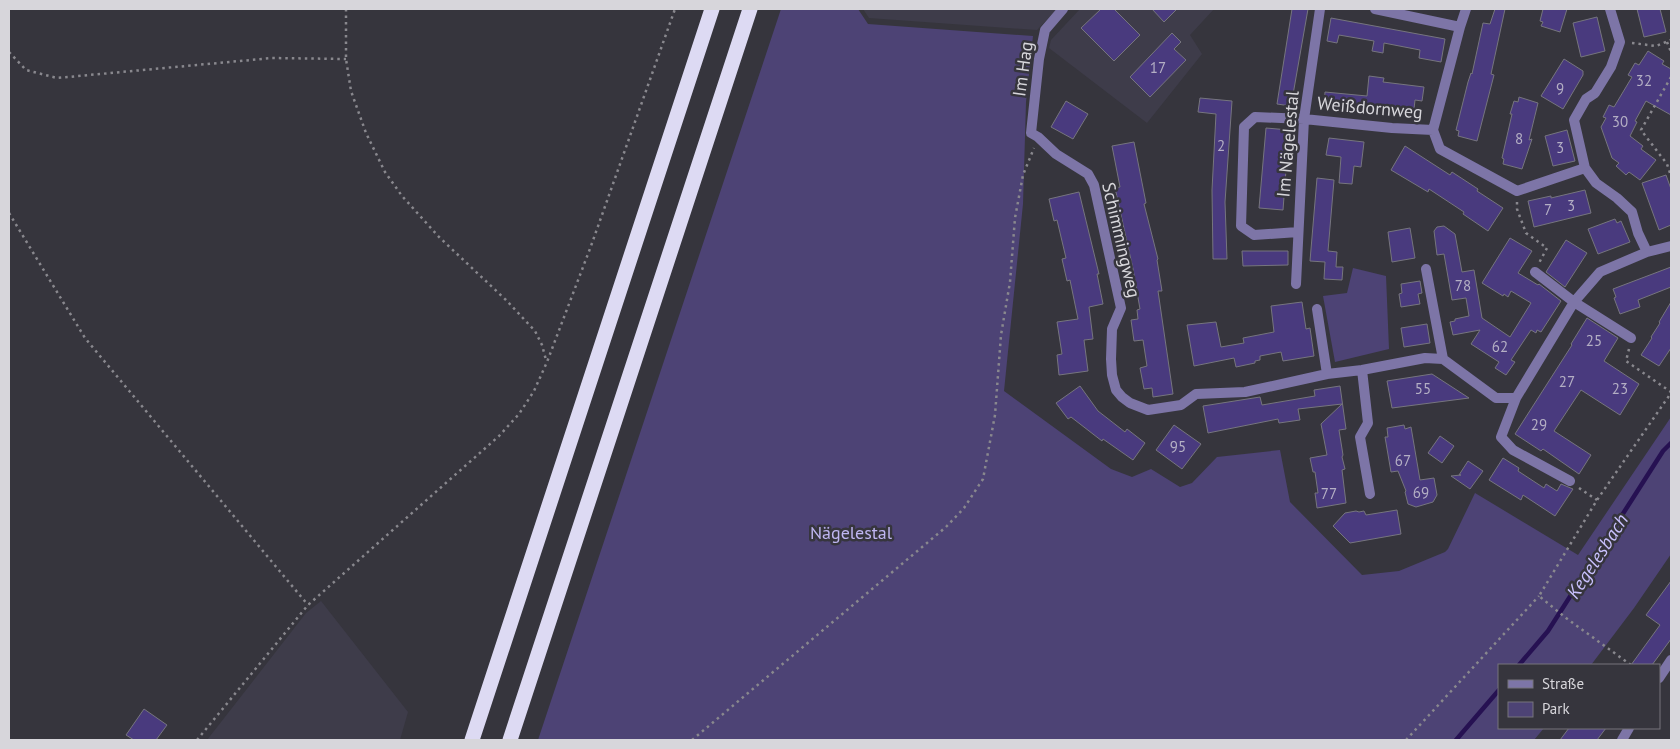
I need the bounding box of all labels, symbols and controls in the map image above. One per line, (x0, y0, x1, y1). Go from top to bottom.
street label: Im Hag (1007, 40, 1038, 98)
house number: 17 (1150, 58, 1166, 77)
house number: 32 (1636, 71, 1652, 90)
house number: 9 (1556, 79, 1564, 98)
street label: Im Nägelestal (1271, 89, 1304, 198)
street label: Weißdornweg (1316, 91, 1424, 124)
house number: 30 (1612, 112, 1628, 131)
house number: 8 (1515, 129, 1523, 148)
house number: 2 (1217, 136, 1225, 155)
house number: 3 (1556, 138, 1564, 157)
street label: Schimmingweg (1097, 180, 1146, 300)
house number: 3 (1567, 196, 1575, 215)
house number: 7 (1544, 200, 1552, 219)
house number: 78 (1455, 276, 1471, 295)
house number: 25 (1586, 331, 1602, 350)
house number: 62 (1492, 337, 1508, 356)
house number: 27 (1559, 372, 1575, 391)
house number: 55 (1415, 379, 1431, 398)
house number: 23 (1612, 379, 1628, 398)
house number: 29 (1531, 415, 1547, 434)
house number: 95 (1170, 437, 1186, 456)
house number: 67 (1395, 451, 1411, 470)
house number: 69 (1413, 483, 1429, 502)
house number: 77 (1321, 484, 1337, 503)
water label: Kegelesbach (1561, 509, 1633, 603)
park label: Nägelestal (810, 521, 893, 544)
legend (1498, 664, 1660, 729)
text: Straße (1542, 674, 1584, 693)
text: Park (1542, 699, 1570, 718)

